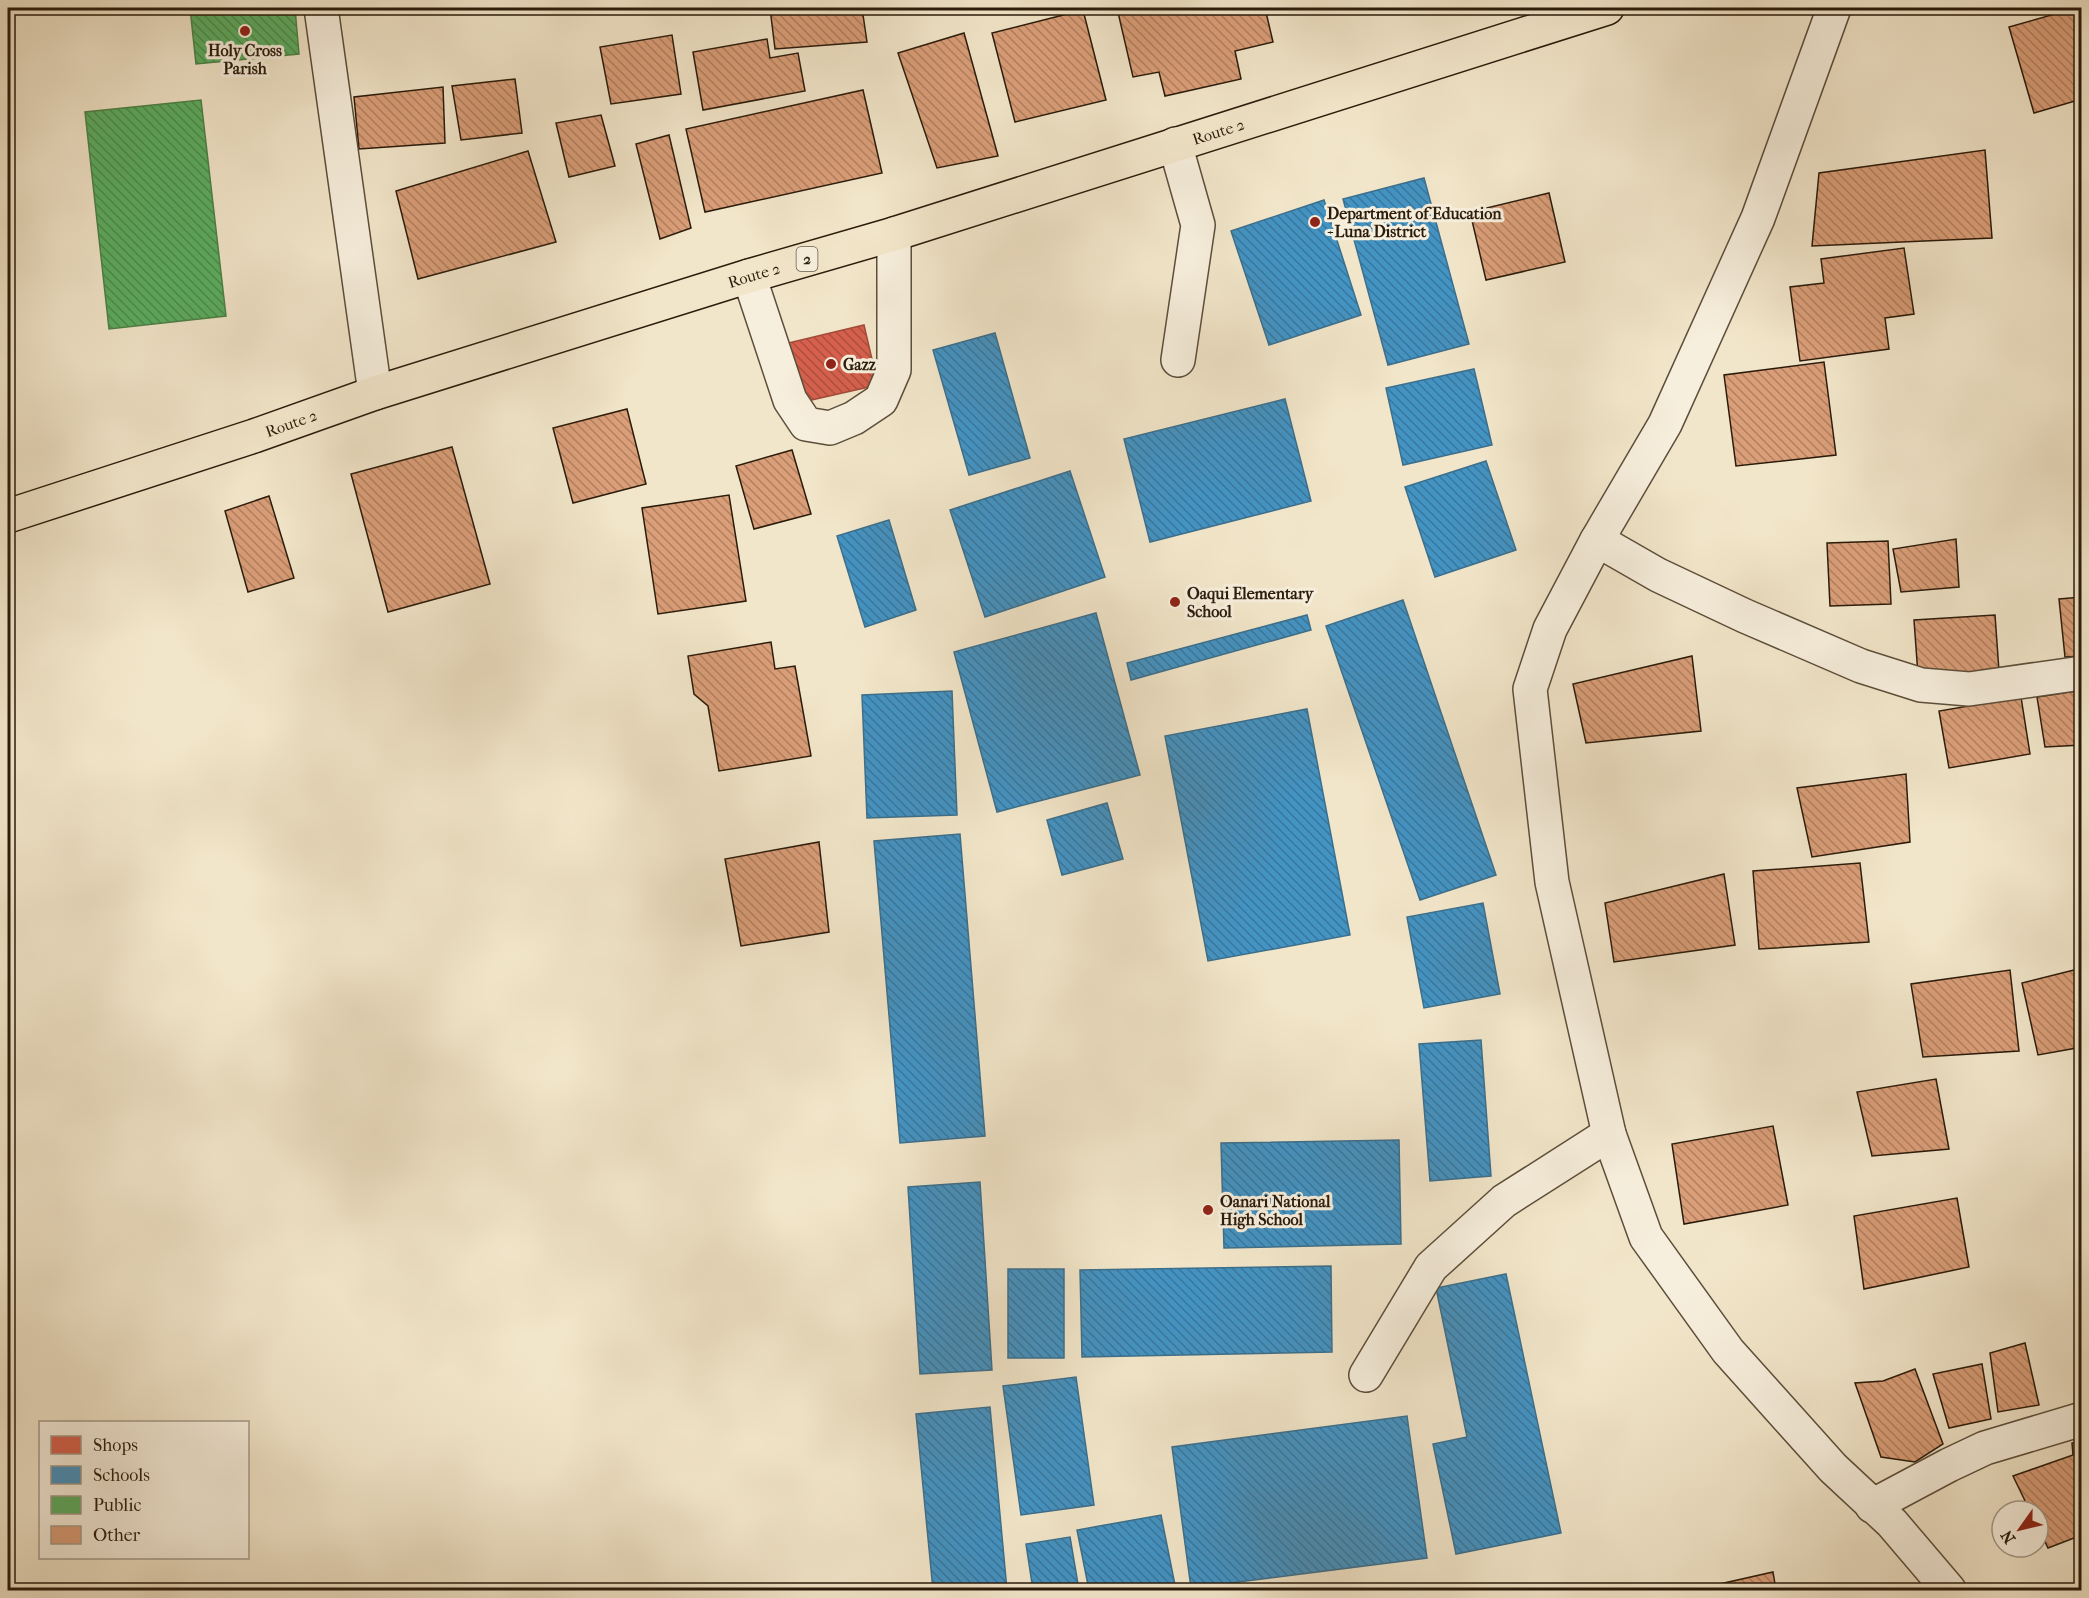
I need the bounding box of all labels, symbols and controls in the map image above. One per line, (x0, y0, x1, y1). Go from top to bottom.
marker: Holy Cross Parish (238, 24, 252, 38)
place label: Holy Cross Parish (208, 41, 282, 78)
street label: Route 2 (1190, 114, 1247, 148)
place label: Department of Education - Luna District (1327, 204, 1502, 241)
marker: Department of Education - Luna District (1308, 215, 1322, 229)
road number: 2 (796, 247, 818, 271)
street label: Route 2 (725, 258, 782, 292)
place label: Gazz (843, 355, 877, 374)
marker: Gazz (824, 357, 838, 371)
street label: Route 2 (263, 405, 320, 441)
place label: Oaqui Elementary School (1187, 584, 1315, 621)
marker: Oaqui Elementary School (1168, 595, 1182, 609)
place label: Oanari National High School (1220, 1192, 1331, 1230)
marker: Oanari National High School (1201, 1203, 1215, 1217)
legend (39, 1421, 249, 1559)
text: Shops (93, 1435, 138, 1456)
text: Schools (93, 1465, 150, 1486)
text: Public (93, 1495, 141, 1516)
north arrow (1990, 1499, 2050, 1559)
text: Other (93, 1525, 141, 1546)
text: N (1996, 1526, 2019, 1547)

